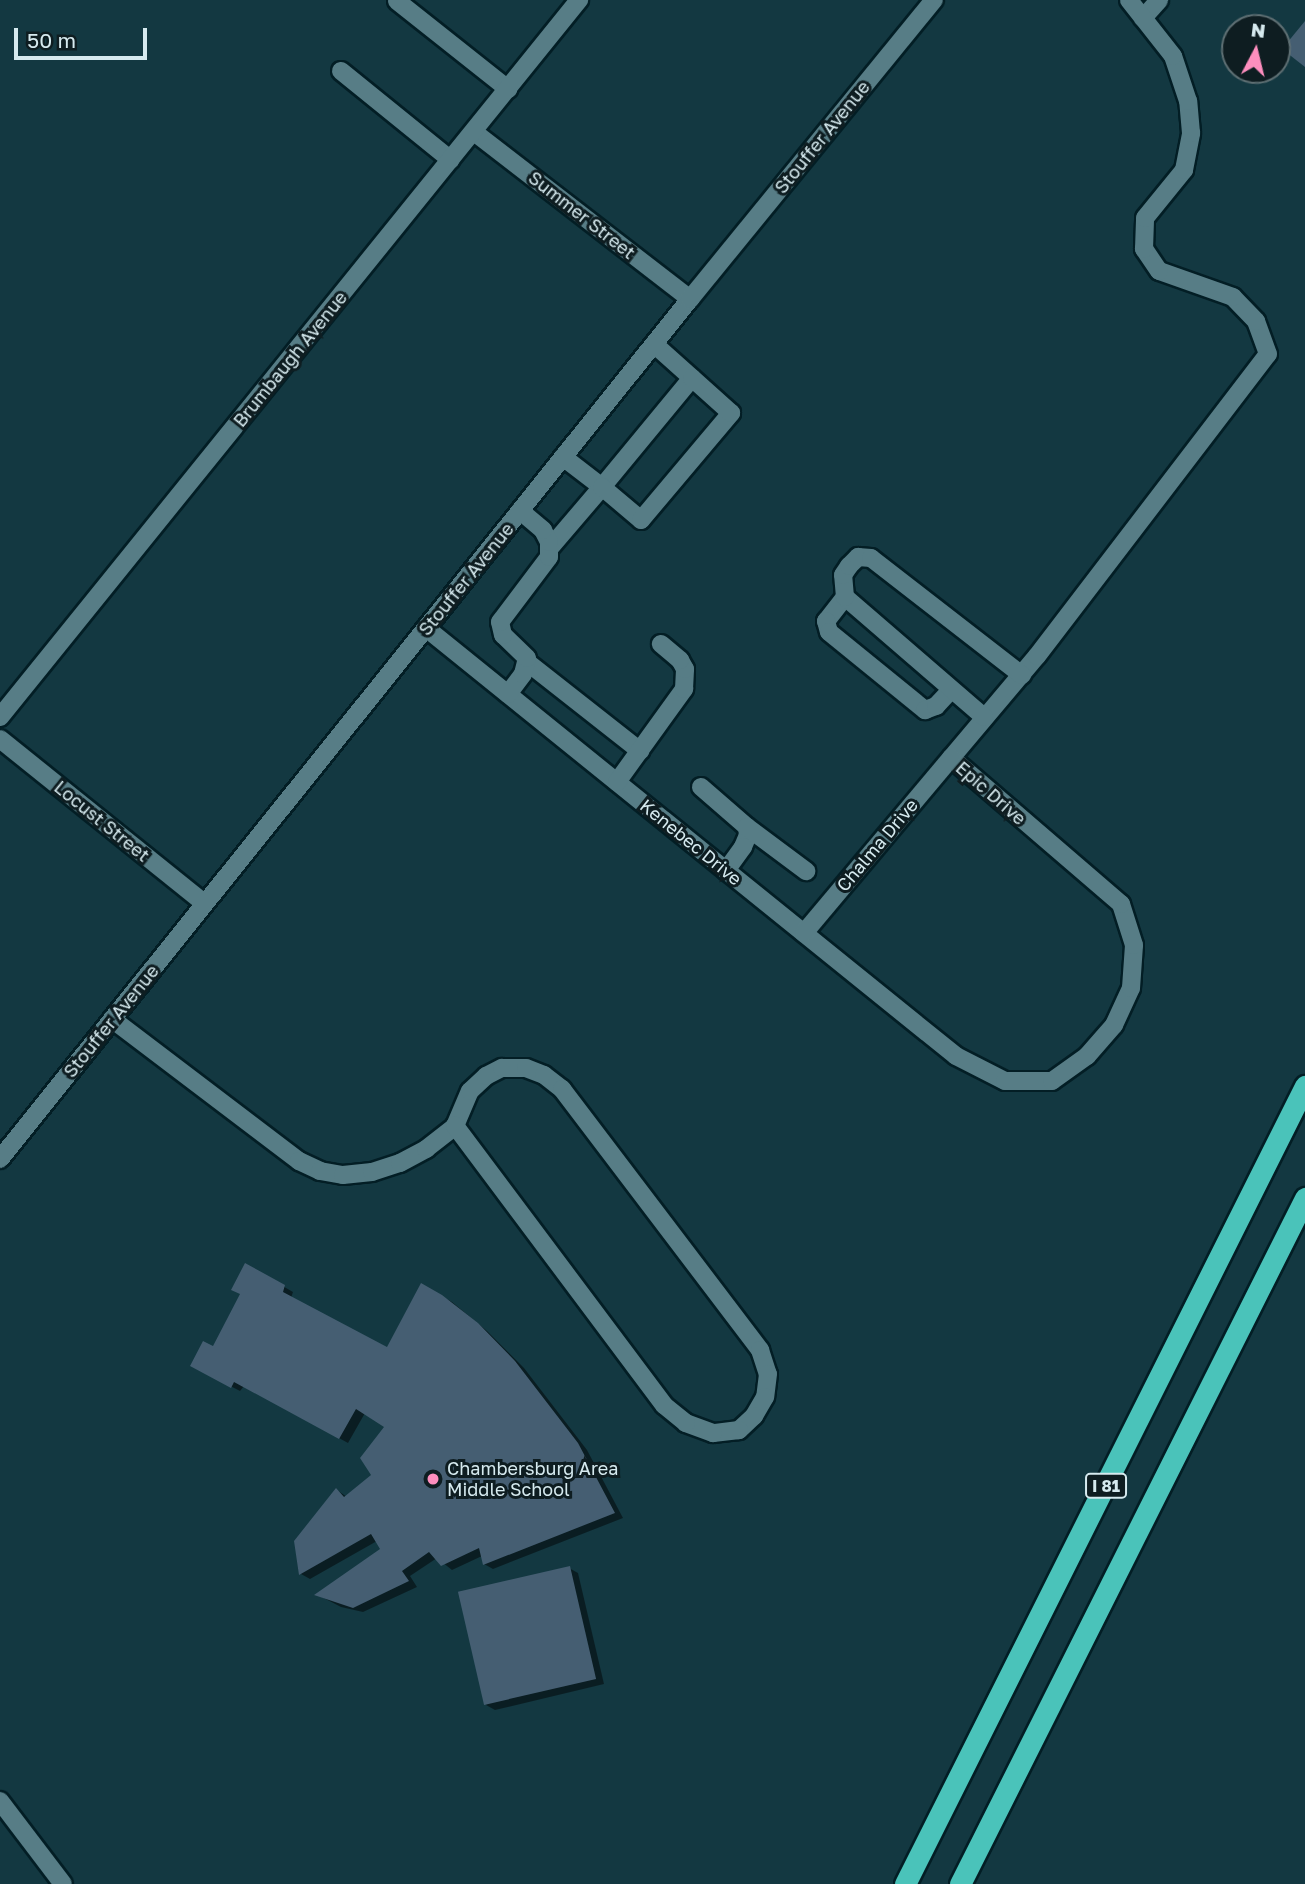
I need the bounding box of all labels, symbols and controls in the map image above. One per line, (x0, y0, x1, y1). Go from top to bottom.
scale bar (18, 14, 150, 58)
north arrow (1221, 14, 1291, 84)
text: N (1250, 17, 1267, 42)
text: 50 m (27, 27, 76, 53)
street label: Stouffer Avenue (770, 76, 874, 198)
street label: Summer Street (524, 167, 640, 263)
street label: Brumbaugh Avenue (229, 287, 351, 431)
street label: Stouffer Avenue (414, 518, 518, 640)
street label: Epic Drive (952, 757, 1030, 829)
street label: Locust Street (50, 776, 154, 866)
street label: Kenebec Drive (636, 794, 746, 890)
street label: Chalma Drive (832, 794, 922, 896)
street label: Stouffer Avenue (59, 960, 163, 1082)
place label: Chambersburg Area Middle School (447, 1458, 618, 1500)
marker: Chambersburg Area Middle School (425, 1471, 441, 1487)
road number: I 81 (1085, 1474, 1127, 1498)

